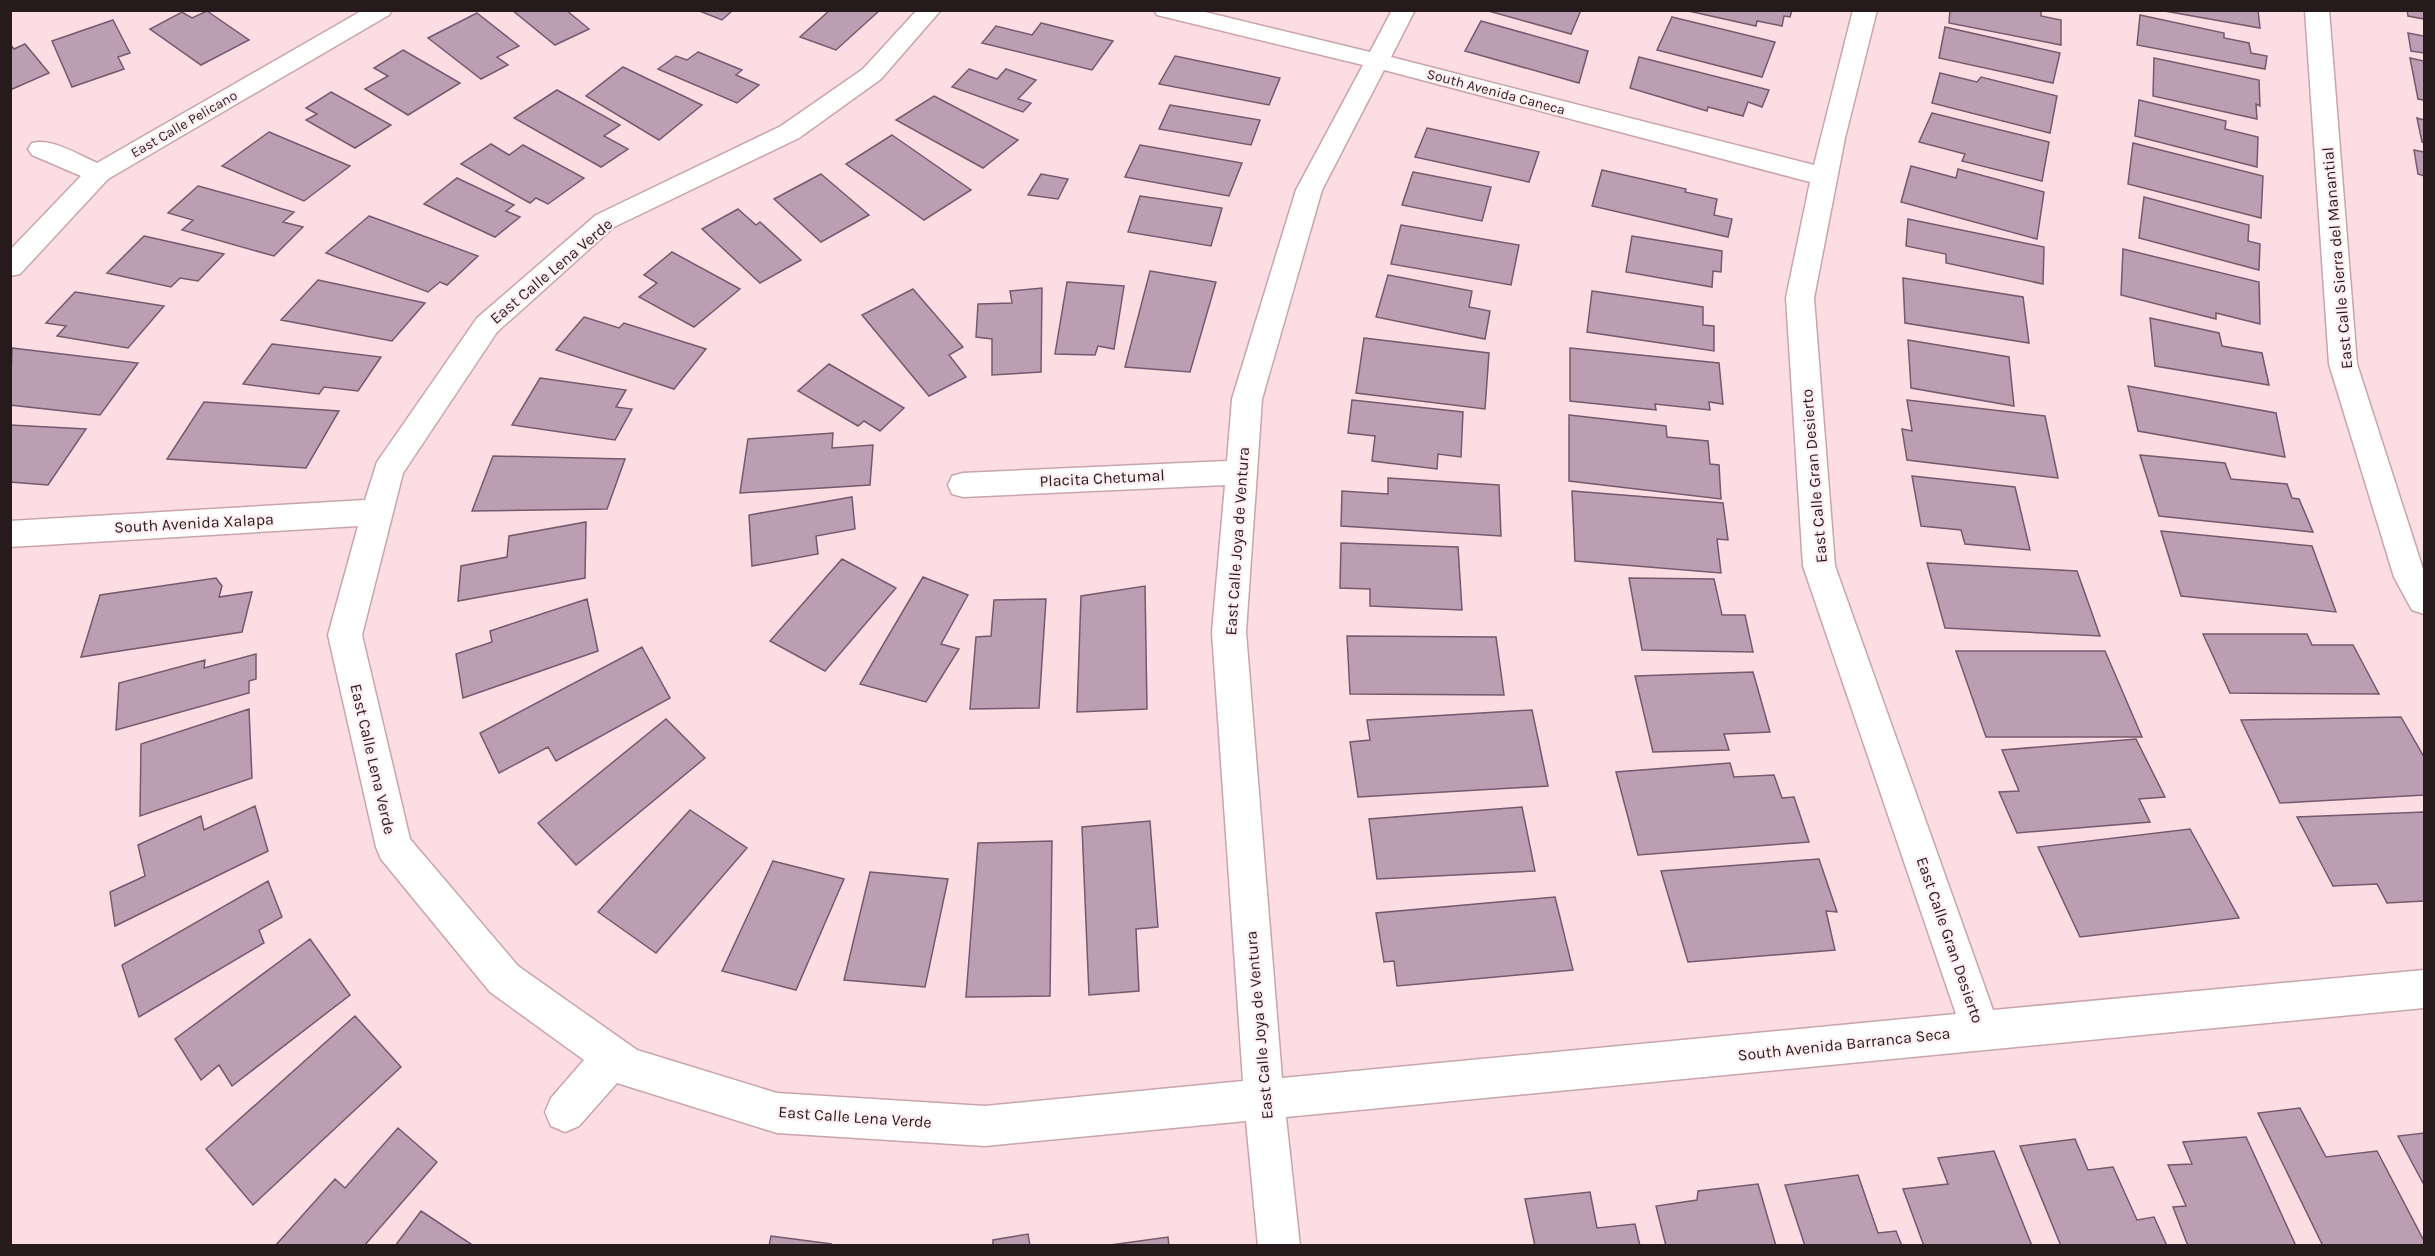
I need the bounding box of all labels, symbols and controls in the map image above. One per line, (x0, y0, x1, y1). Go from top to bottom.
street label: South Avenida Caneca (1425, 65, 1567, 119)
street label: East Calle Pelicano (128, 87, 240, 161)
street label: East Calle Sierra del Manantial (2318, 146, 2356, 370)
street label: East Calle Lena Verde (486, 214, 616, 328)
street label: East Calle Gran Desierto (1797, 388, 1831, 564)
street label: East Calle Joya de Ventura (1221, 446, 1253, 636)
street label: Placita Chetumal (1039, 465, 1165, 491)
street label: South Avenida Xalapa (114, 509, 274, 537)
street label: East Calle Lena Verde (346, 682, 400, 836)
street label: East Calle Gran Desierto (1913, 854, 1987, 1026)
street label: East Calle Joya de Ventura (1241, 930, 1277, 1120)
street label: South Avenida Barranca Seca (1737, 1023, 1951, 1065)
street label: East Calle Lena Verde (778, 1102, 932, 1132)

